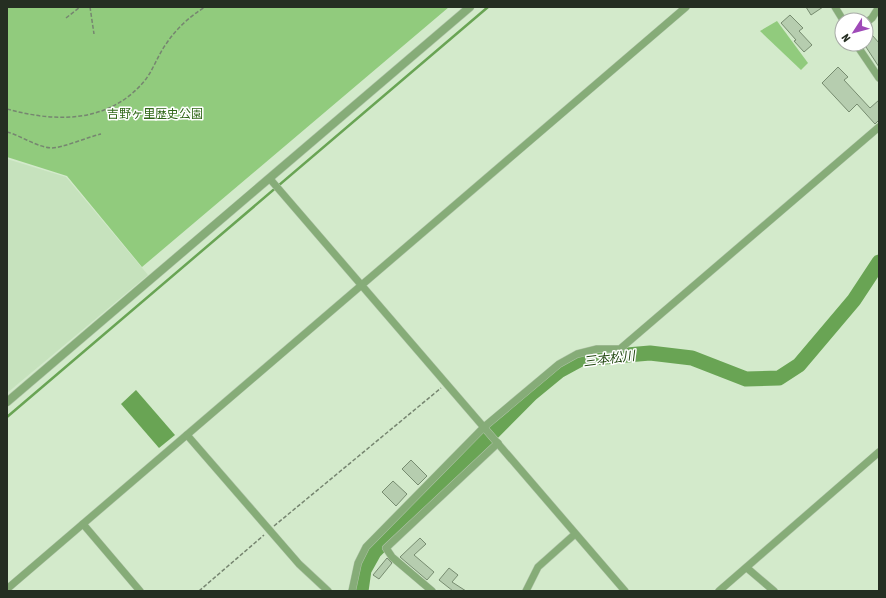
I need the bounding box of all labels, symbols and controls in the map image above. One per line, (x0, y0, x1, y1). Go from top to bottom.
north arrow (834, 12, 874, 52)
text: N (839, 32, 853, 44)
park label: 吉野ヶ里歴史公園 (107, 107, 203, 121)
water label: 三本松川 (582, 348, 638, 369)

